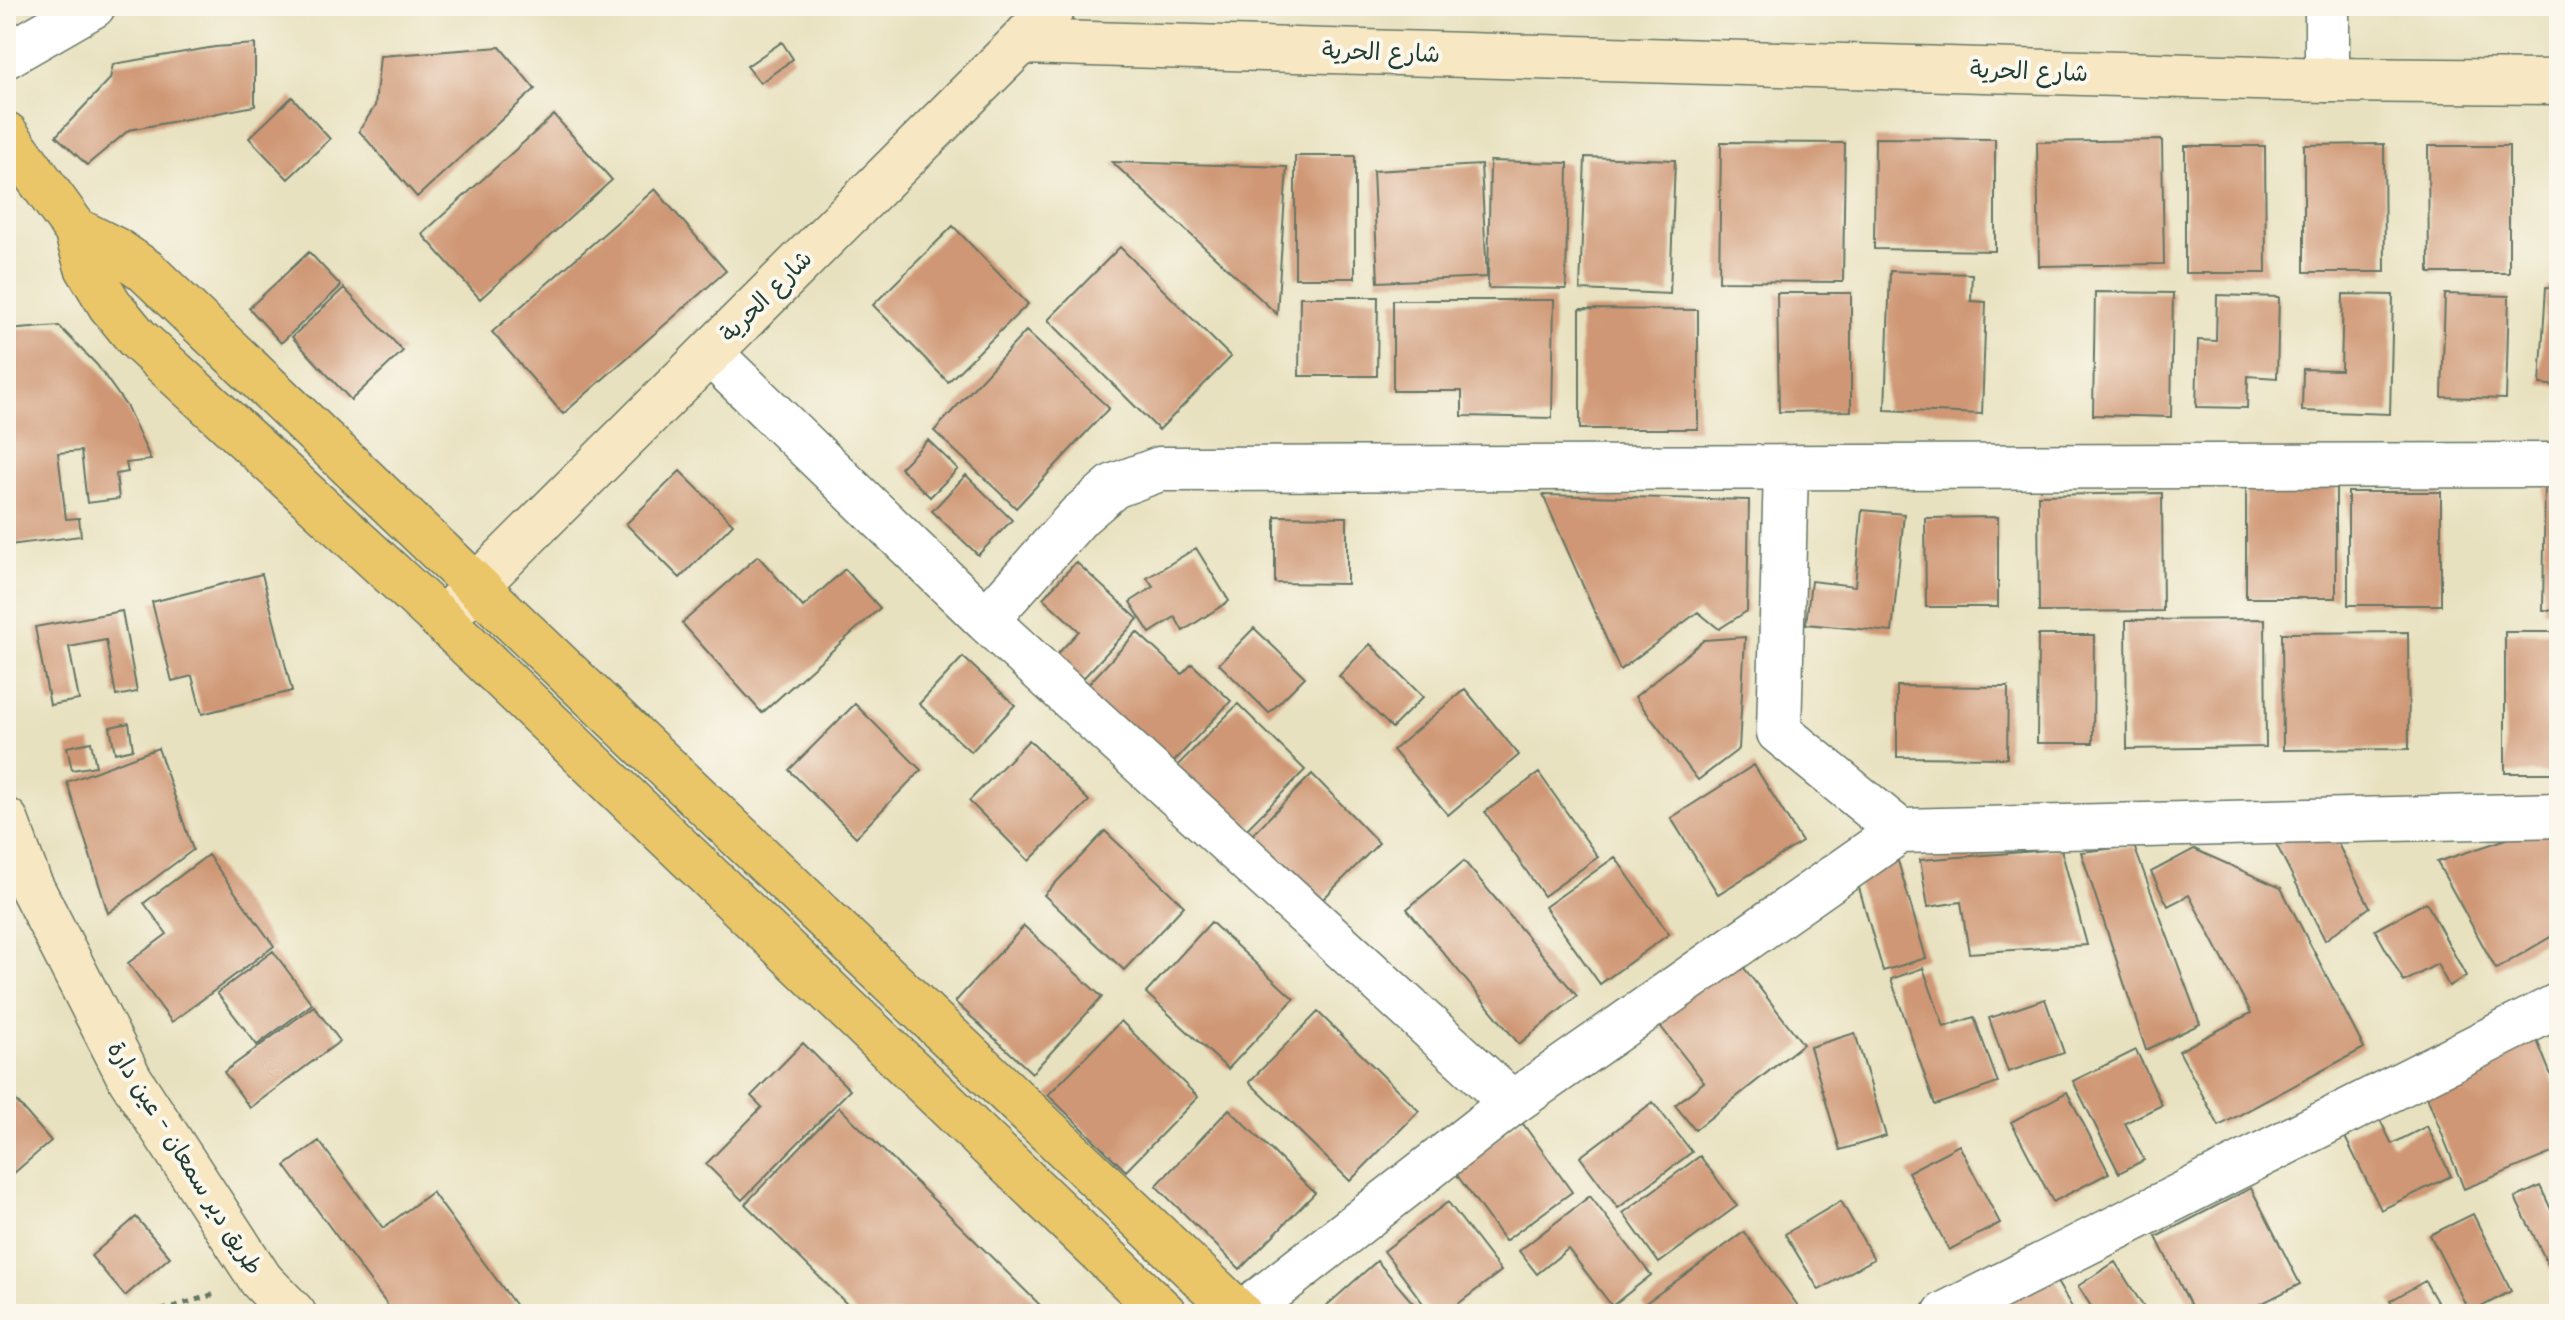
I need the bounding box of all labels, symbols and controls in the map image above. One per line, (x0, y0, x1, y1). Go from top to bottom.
street label: شارع الحرية (1321, 33, 1441, 71)
street label: شارع الحرية (1969, 52, 2089, 90)
street label: شارع الحرية (712, 242, 820, 350)
street label: طريق دير سمعان - عين دارة (102, 1034, 271, 1280)

